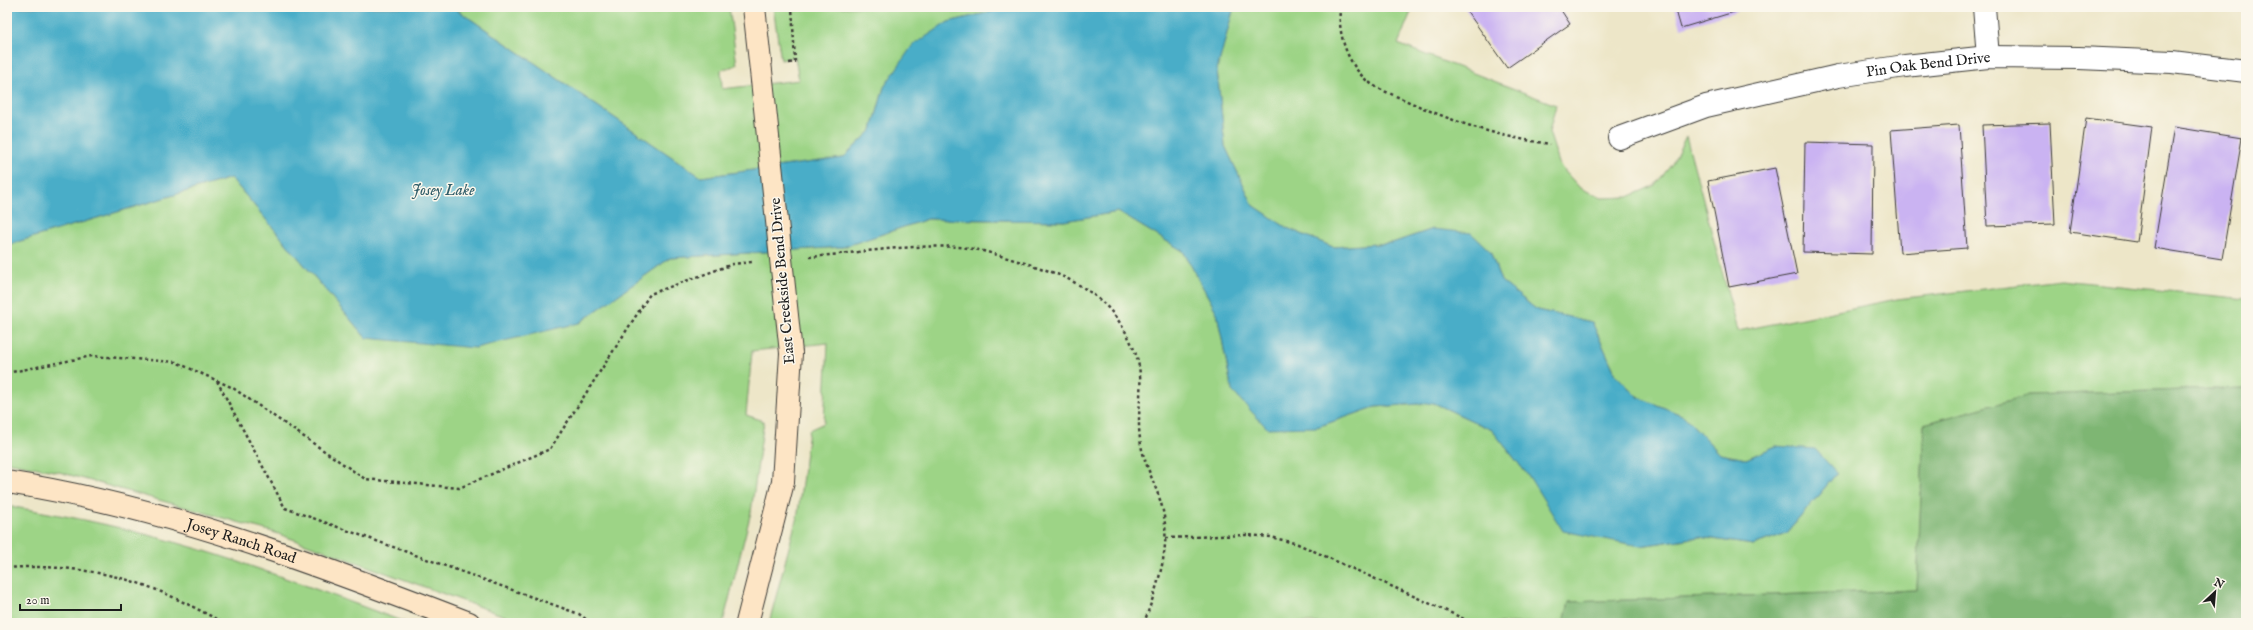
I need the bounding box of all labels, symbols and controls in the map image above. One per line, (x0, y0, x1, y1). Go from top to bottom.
street label: Pin Oak Bend Drive (1865, 48, 1992, 82)
water label: Josey Lake (411, 181, 475, 201)
street label: East Creekside Bend Drive (766, 197, 799, 365)
street label: Josey Ranch Road (182, 514, 300, 568)
north arrow (2195, 572, 2235, 612)
text: N (2211, 575, 2227, 592)
scale bar (20, 586, 121, 612)
text: 20 m (26, 593, 49, 608)

